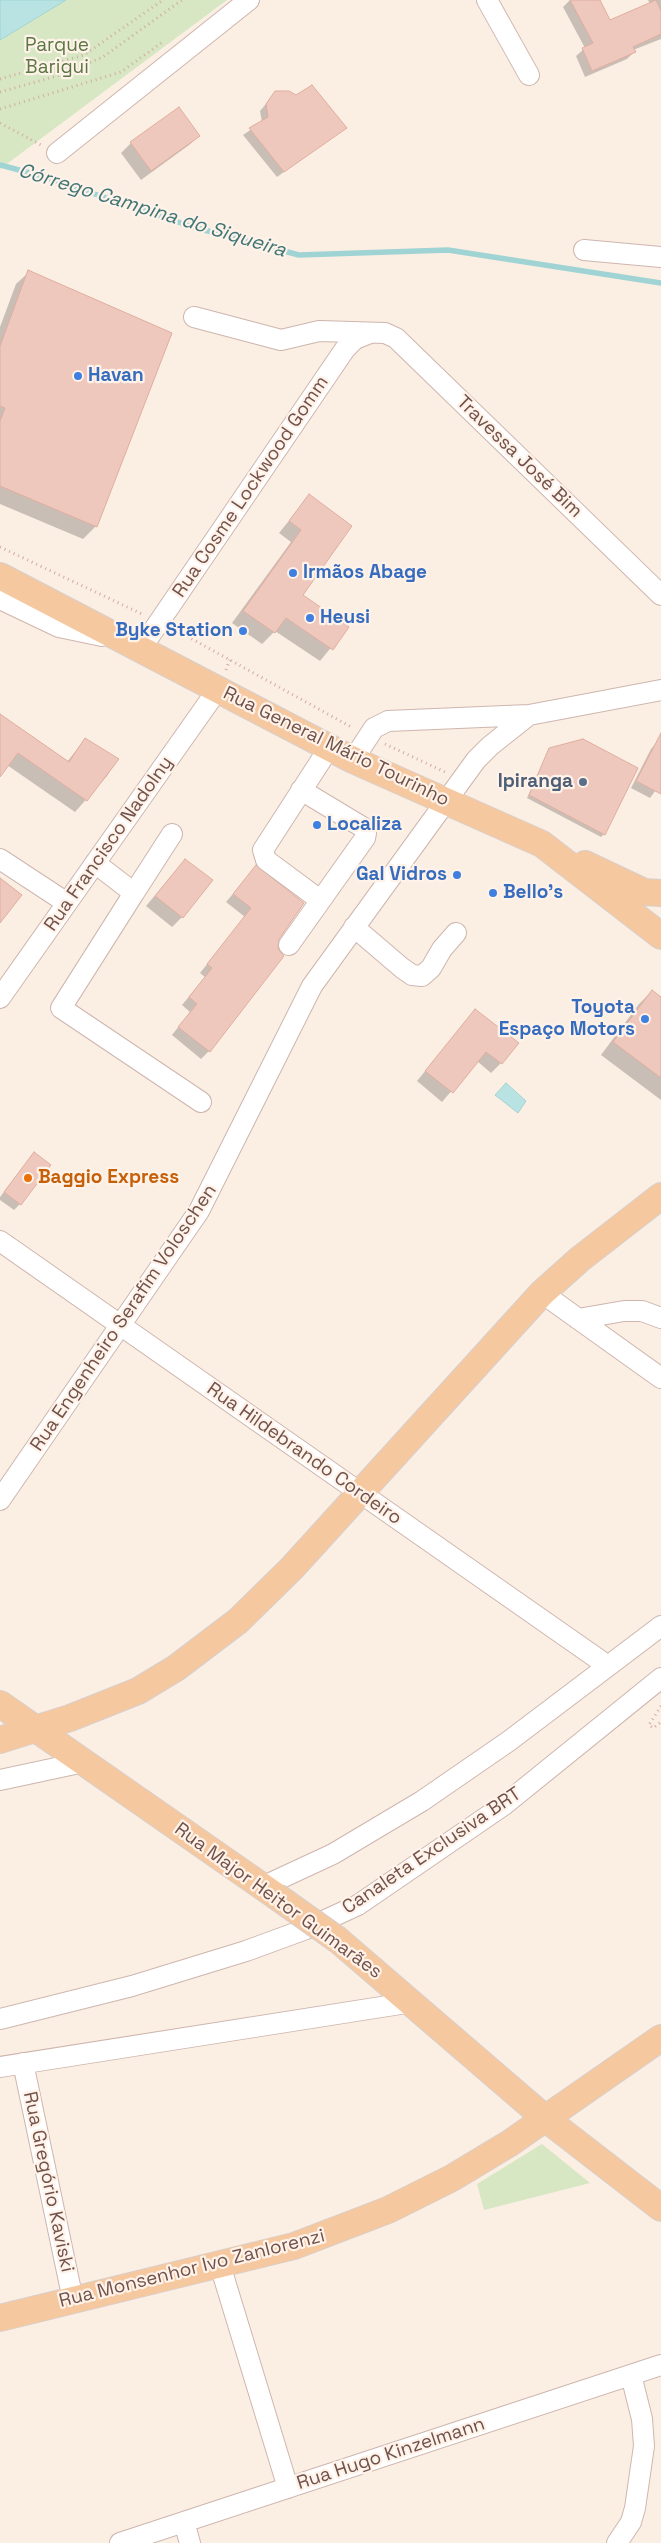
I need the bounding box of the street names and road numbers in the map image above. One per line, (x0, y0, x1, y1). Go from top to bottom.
street label: Rua Cosme Lockwood Gomm (168, 372, 334, 602)
street label: Travessa José Bim (451, 391, 587, 523)
street label: Rua General Mário Tourinho (219, 682, 453, 812)
street label: Rua Francisco Nadolny (40, 752, 178, 936)
street label: Rua Engenheiro Serafim Voloschen (26, 1180, 222, 1456)
street label: Rua Hildebrando Cordeiro (202, 1378, 406, 1530)
street label: Canaleta Exclusiva BRT (338, 1783, 526, 1919)
street label: Rua Major Heitor Guimarães (170, 1818, 386, 1984)
street label: Rua Gregório Kaviski (18, 2090, 78, 2274)
street label: Rua Monsenhor Ivo Zanlorenzi (57, 2225, 327, 2313)
street label: Rua Hugo Kinzelmann (294, 2413, 488, 2495)

